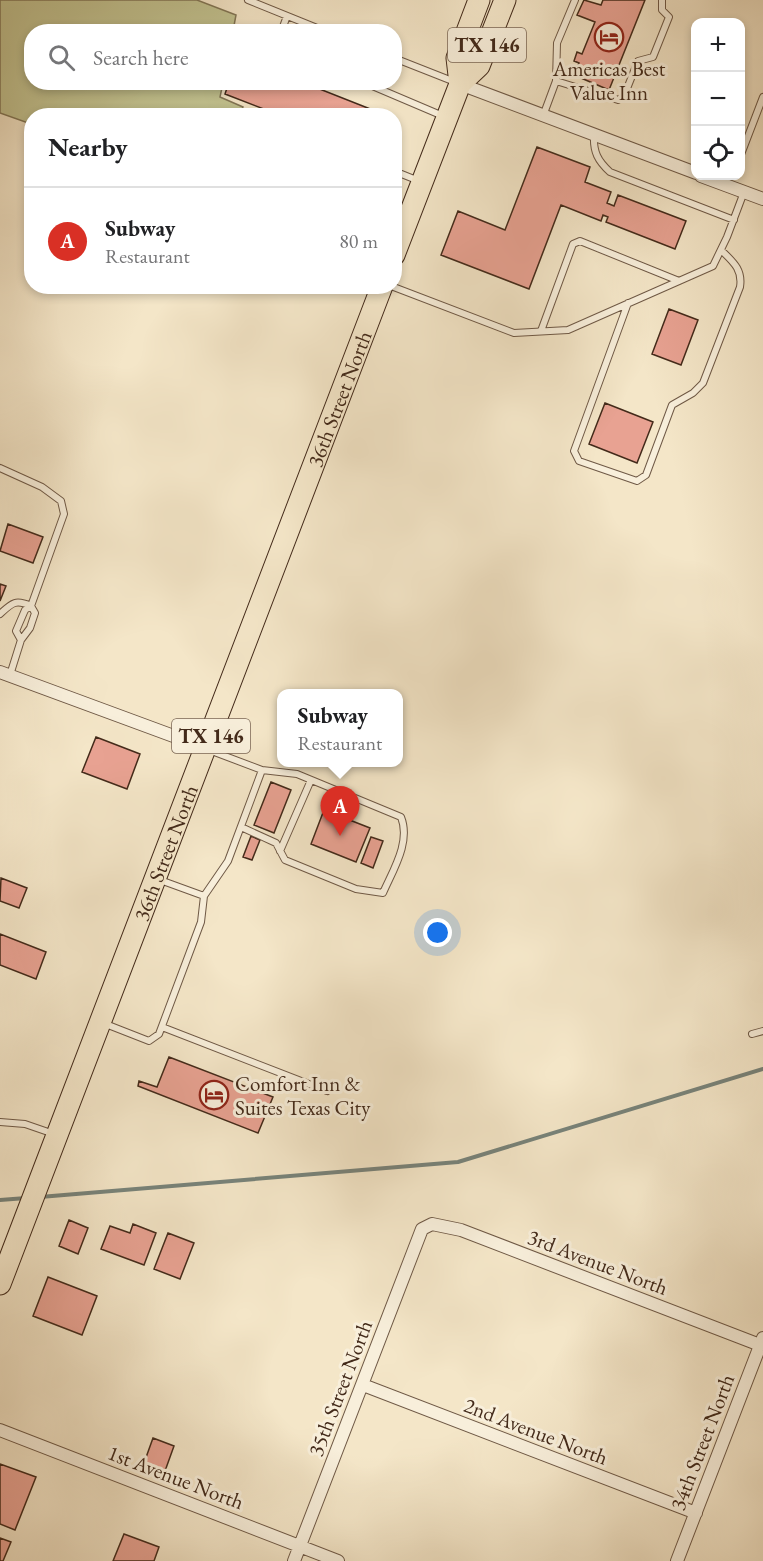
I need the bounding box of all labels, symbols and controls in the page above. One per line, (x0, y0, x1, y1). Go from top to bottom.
map controls (691, 18, 745, 180)
button: + (691, 18, 745, 72)
hotel icon: Americas Best Value Inn (593, 21, 625, 53)
search box (24, 24, 402, 90)
road number: TX 146 (448, 28, 526, 62)
icon: search (45, 41, 78, 74)
text: Search here (93, 43, 188, 72)
place label: Americas Best Value Inn (552, 55, 666, 106)
button: − (691, 72, 745, 126)
button: locate (691, 126, 745, 180)
text: Nearby (48, 130, 128, 164)
text: Subway (105, 214, 175, 243)
text: A (60, 228, 75, 254)
text: 80 m (339, 228, 378, 254)
text: Restaurant (105, 243, 190, 269)
street label: 36th Street North (301, 327, 377, 471)
popup (277, 689, 403, 767)
text: Subway (298, 701, 368, 730)
road number: TX 146 (172, 719, 250, 753)
text: Restaurant (298, 730, 382, 756)
street label: 36th Street North (127, 780, 204, 924)
pin: A (320, 786, 360, 836)
your location (423, 918, 452, 947)
place label: Comfort Inn & Suites Texas City (235, 1070, 371, 1121)
hotel icon: Comfort Inn & Suites Texas City (198, 1079, 230, 1111)
street label: 3rd Avenue North (524, 1223, 672, 1301)
street label: 35th Street North (302, 1316, 378, 1460)
street label: 34th Street North (664, 1370, 740, 1514)
street label: 2nd Avenue North (460, 1391, 612, 1471)
street label: 1st Avenue North (104, 1439, 248, 1515)

